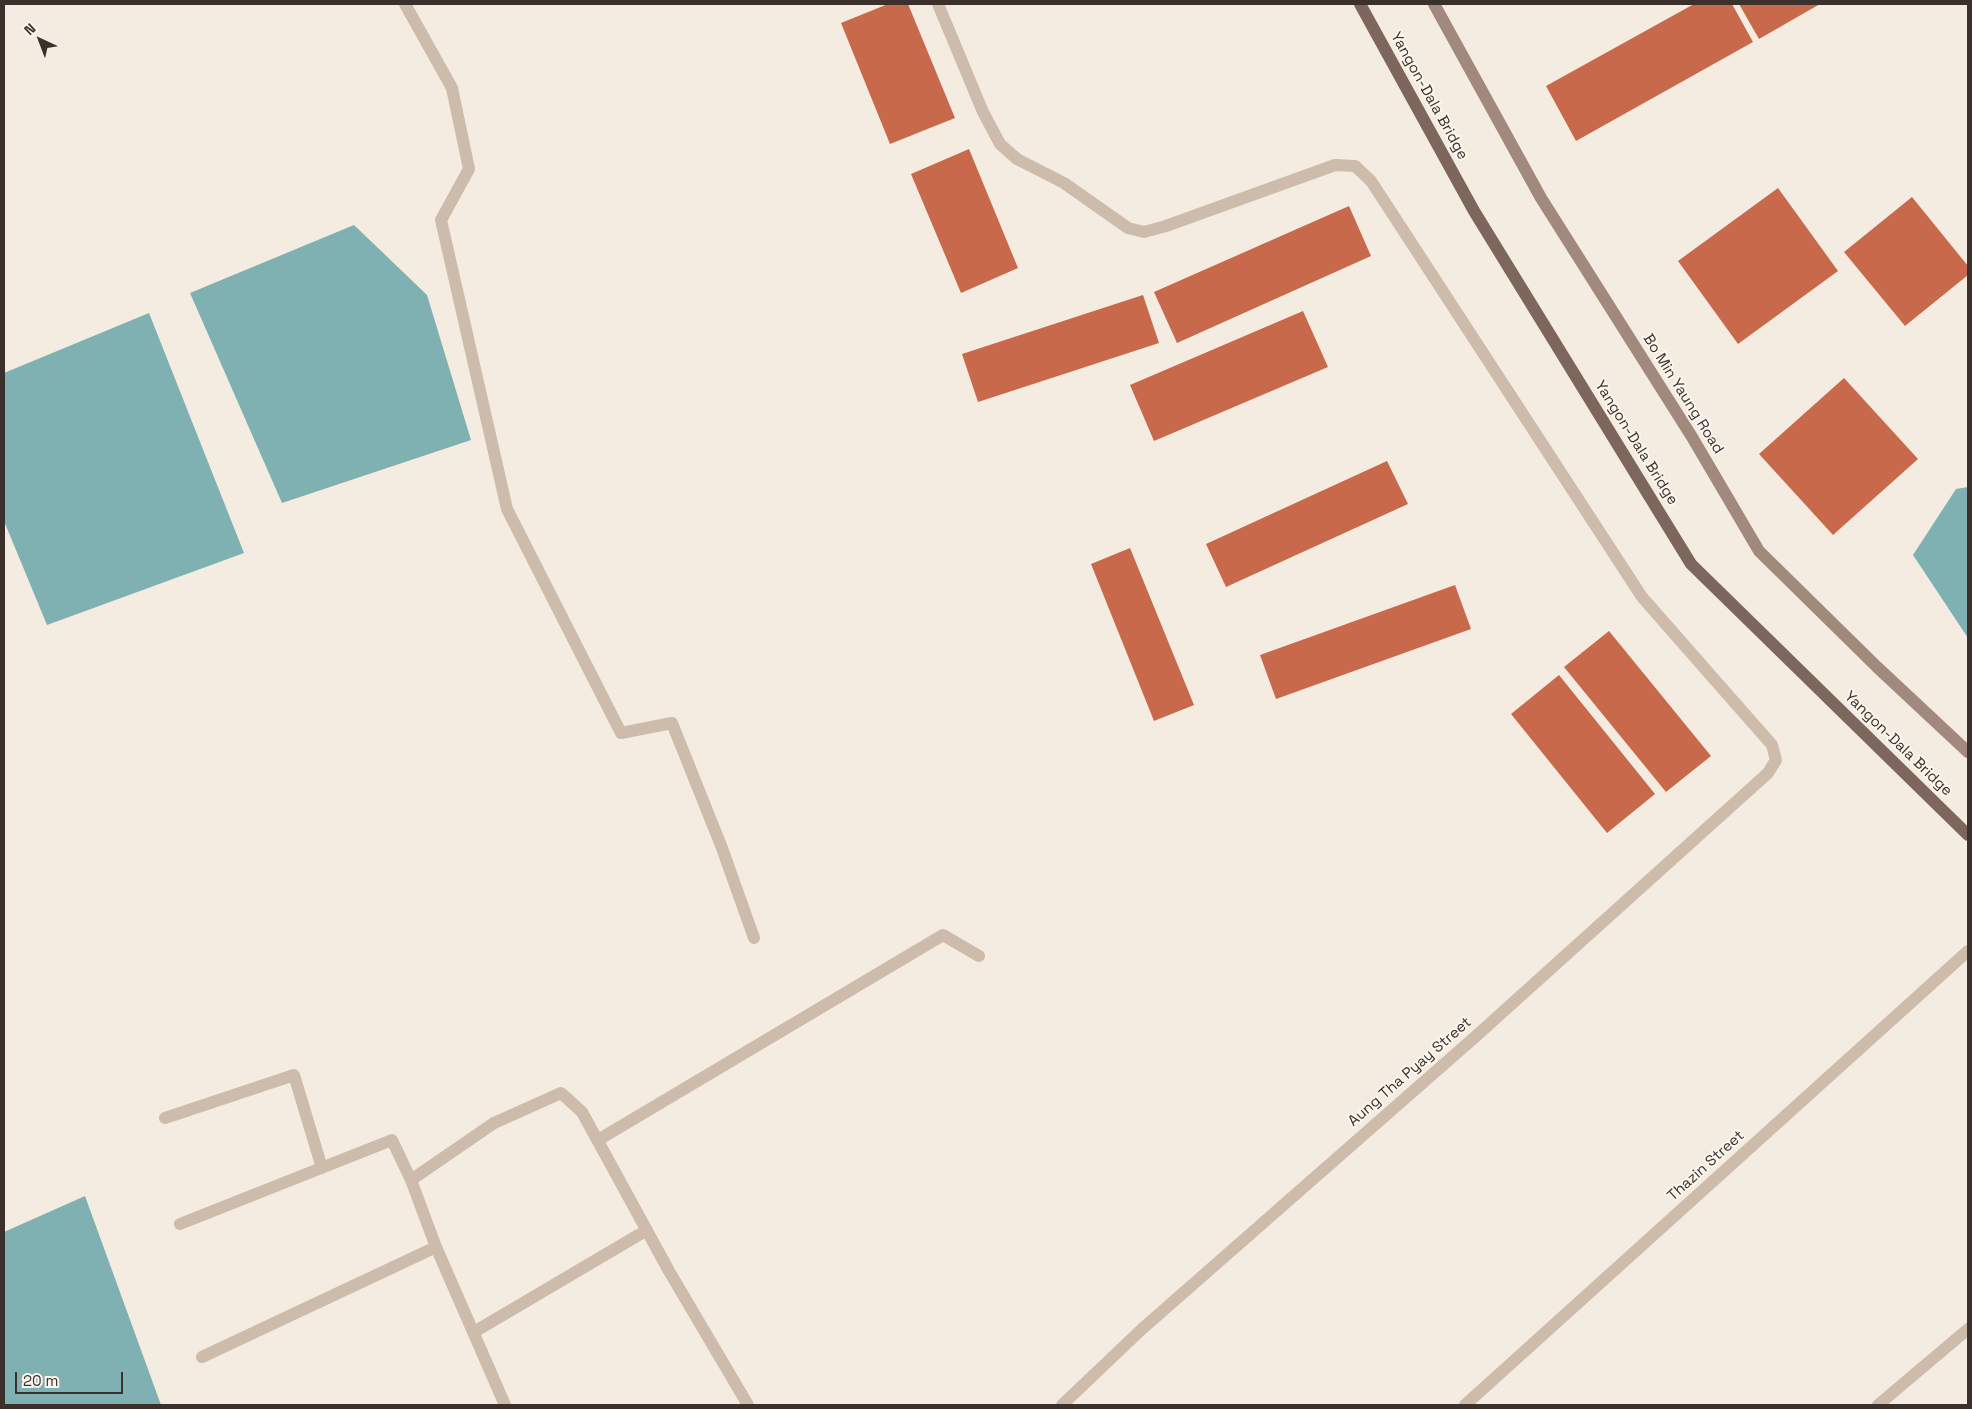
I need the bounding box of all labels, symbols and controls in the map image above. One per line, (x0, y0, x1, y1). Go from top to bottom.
north arrow (15, 15, 65, 65)
text: N (20, 19, 39, 39)
street label: Yangon-Dala Bridge (1387, 29, 1471, 163)
street label: Bo Min Yaung Road (1639, 331, 1727, 457)
street label: Yangon-Dala Bridge (1591, 378, 1681, 508)
street label: Yangon-Dala Bridge (1840, 688, 1956, 800)
street label: Aung Tha Pyay Street (1345, 1014, 1475, 1130)
street label: Thazin Street (1664, 1127, 1748, 1205)
scale bar (18, 1362, 125, 1394)
text: 20 m (23, 1371, 58, 1390)

